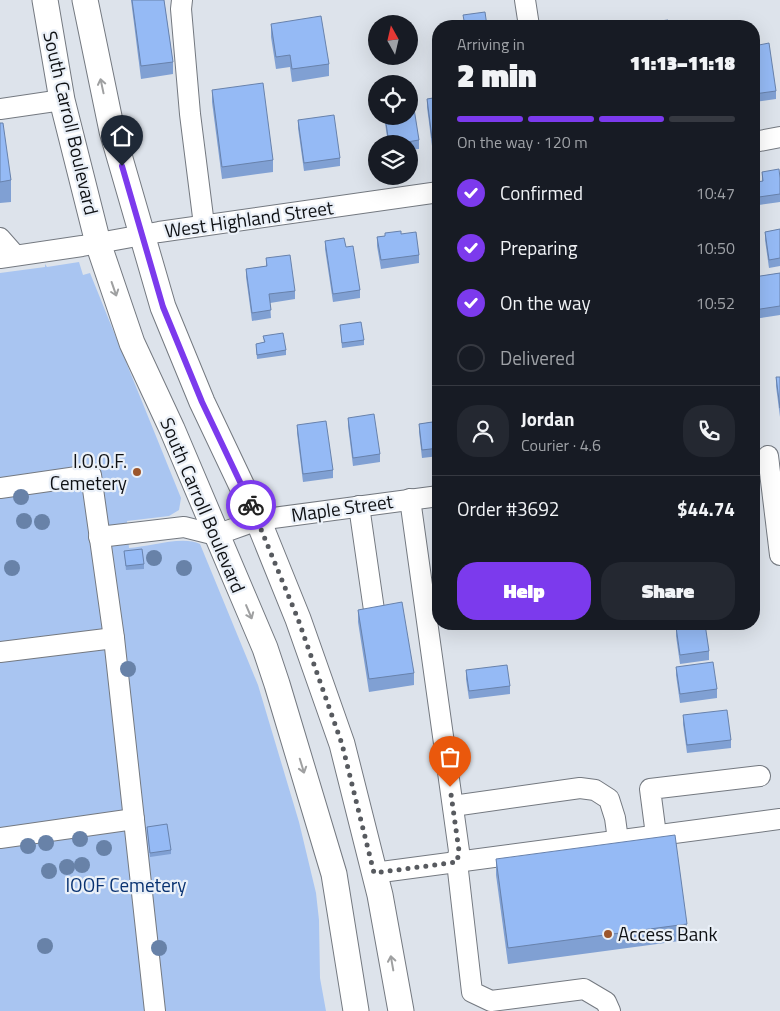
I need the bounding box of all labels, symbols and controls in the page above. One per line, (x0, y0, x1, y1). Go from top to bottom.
north arrow (368, 15, 418, 65)
map controls (368, 15, 418, 185)
street label: South Carroll Boulevard (36, 28, 107, 218)
text: Arriving in (457, 32, 525, 56)
text: 11:13–11:18 (630, 48, 735, 77)
text: 2 min (457, 51, 537, 99)
button: locate (368, 75, 418, 125)
one-way arrow (97, 79, 107, 95)
pin (101, 115, 143, 166)
icon: home (108, 122, 136, 150)
text: On the way · 120 m (457, 130, 588, 154)
button: layers (368, 135, 418, 185)
text: Confirmed (500, 178, 583, 207)
icon: check (457, 179, 485, 207)
text: 10:47 (696, 181, 735, 205)
street label: West Highland Street (163, 192, 335, 245)
text: Preparing (500, 233, 577, 262)
icon: check (457, 234, 485, 262)
text: 10:50 (696, 236, 735, 260)
one-way arrow (110, 280, 119, 296)
text: On the way (500, 288, 591, 317)
icon: check (457, 289, 485, 317)
text: 10:52 (696, 291, 735, 315)
text: Delivered (500, 343, 575, 372)
text: Jordan (521, 404, 574, 433)
button: person (457, 405, 509, 457)
button: phone (683, 405, 735, 457)
street label: South Carroll Boulevard (153, 413, 254, 597)
text: Courier · 4.6 (521, 433, 601, 457)
place label: I.O.O.F. Cemetery (50, 446, 127, 497)
marker: I.O.O.F. Cemetery (131, 466, 143, 478)
courier (226, 480, 276, 530)
street label: Maple Street (289, 486, 395, 529)
icon: bike (237, 491, 265, 519)
text: Order #3692 (457, 494, 559, 523)
text: $44.74 (677, 494, 735, 523)
button: Help (457, 562, 591, 620)
button: Share (601, 562, 735, 620)
one-way arrow (245, 604, 255, 619)
pin (429, 736, 471, 787)
icon: bag (436, 743, 464, 771)
one-way arrow (297, 757, 307, 773)
park label: IOOF Cemetery (65, 870, 187, 899)
place label: Access Bank (618, 919, 718, 948)
marker: Access Bank (602, 928, 614, 940)
one-way arrow (387, 955, 397, 971)

